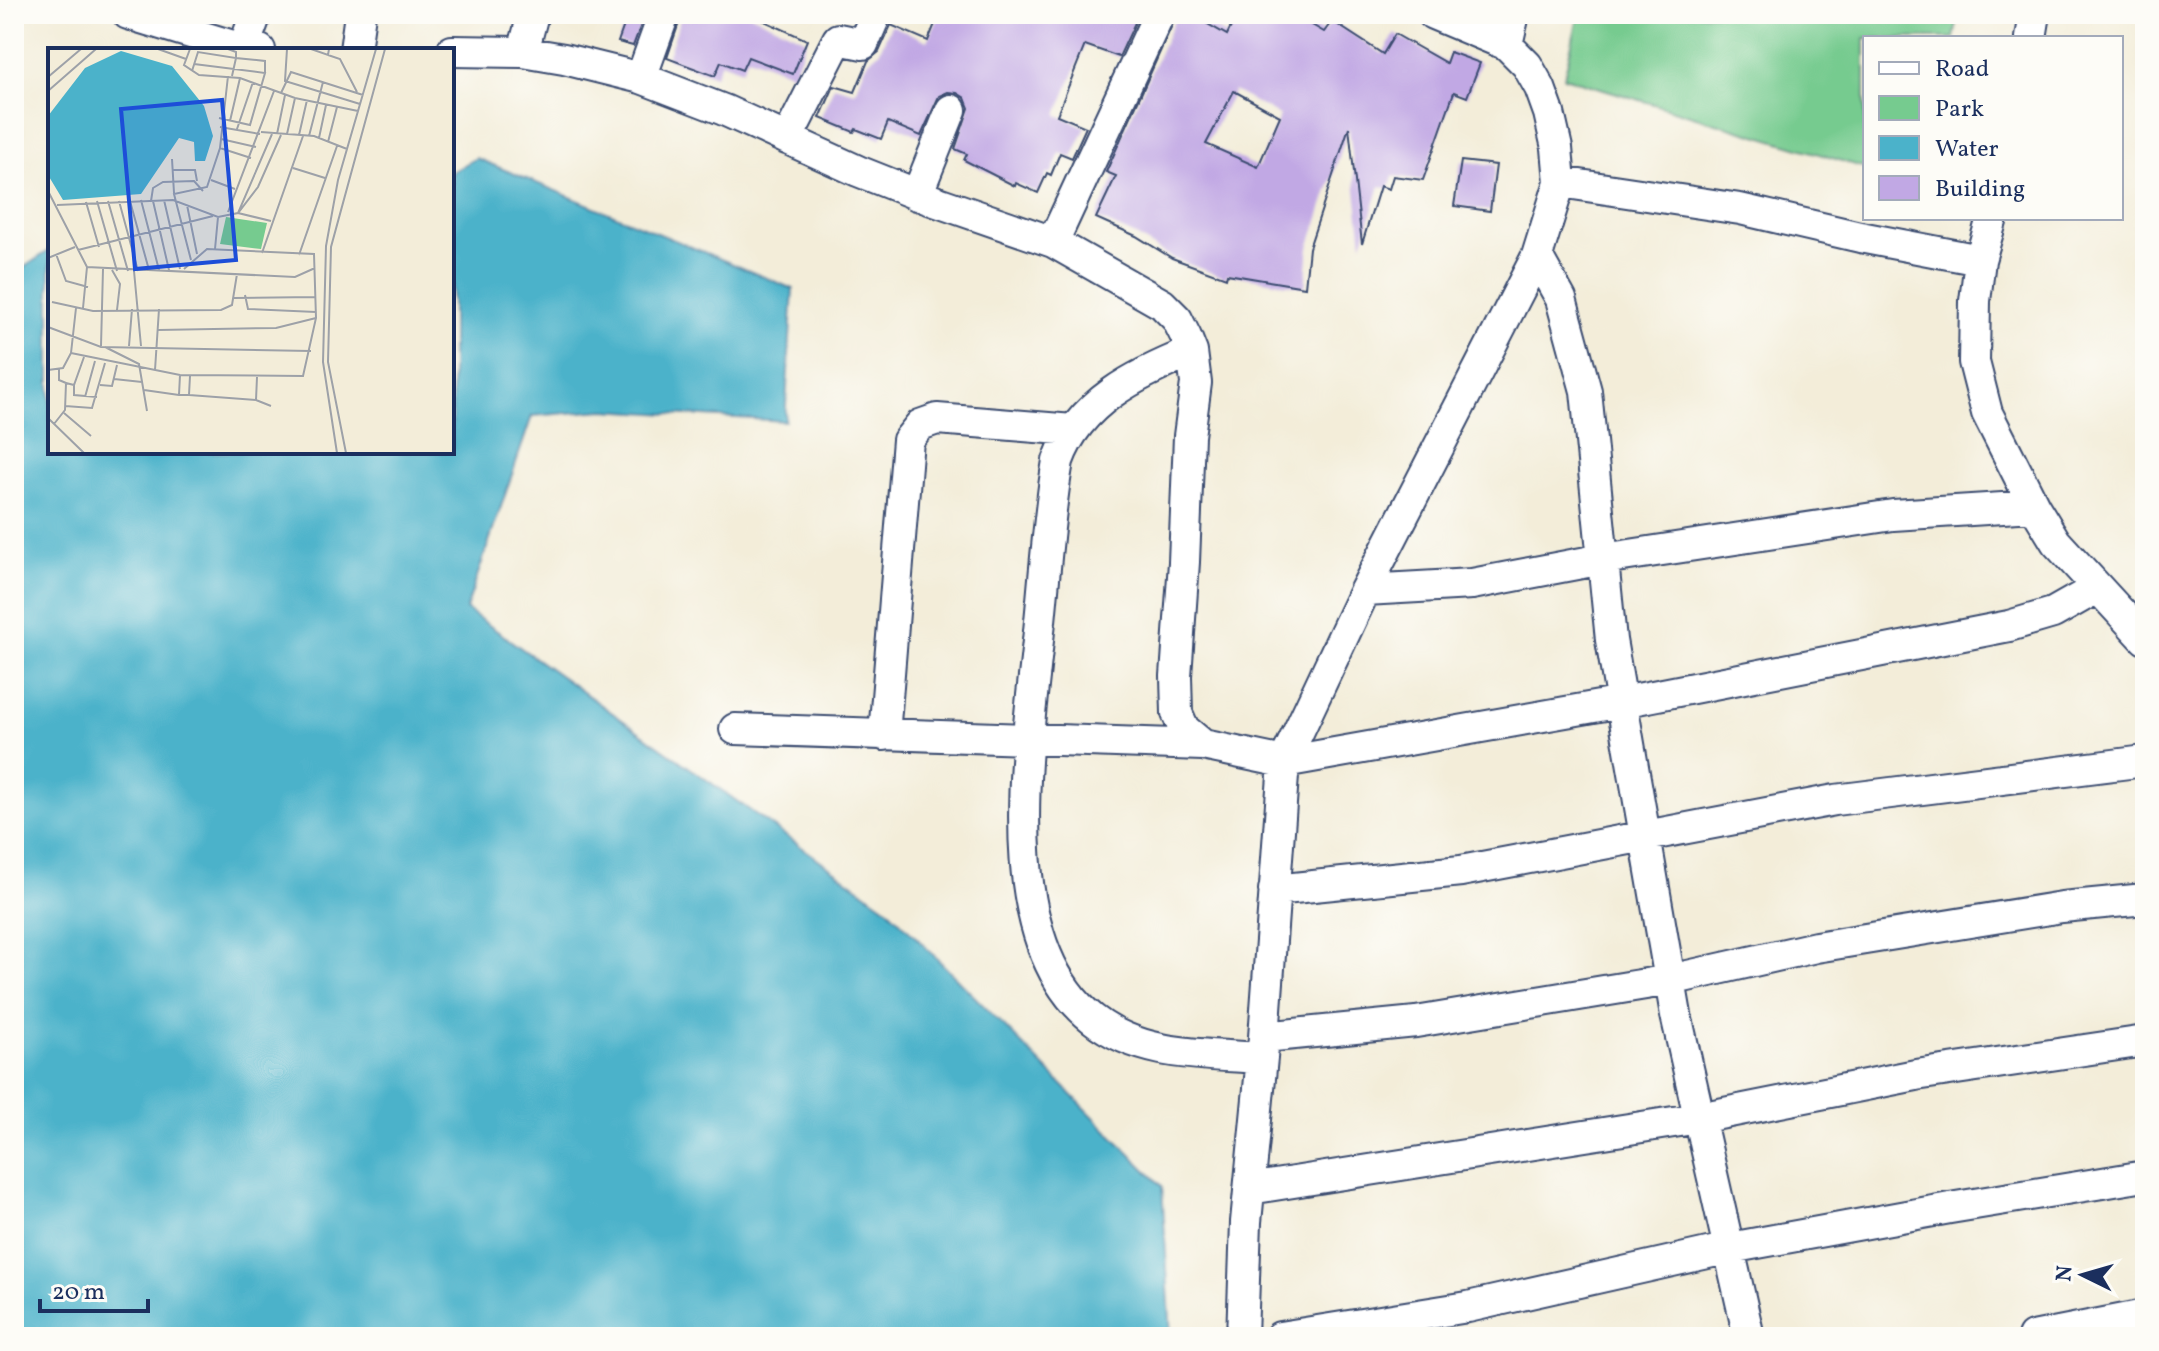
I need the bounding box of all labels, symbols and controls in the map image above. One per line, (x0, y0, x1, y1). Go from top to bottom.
legend (1863, 36, 2123, 220)
inset map (48, 48, 454, 454)
text: Road (1935, 53, 1989, 87)
text: Park (1935, 93, 1984, 127)
text: Water (1935, 133, 1999, 167)
text: Building (1935, 173, 2025, 207)
north arrow (2043, 1235, 2123, 1315)
scale bar (40, 1263, 148, 1313)
text: N (2049, 1264, 2082, 1283)
text: 20 m (52, 1276, 105, 1310)

